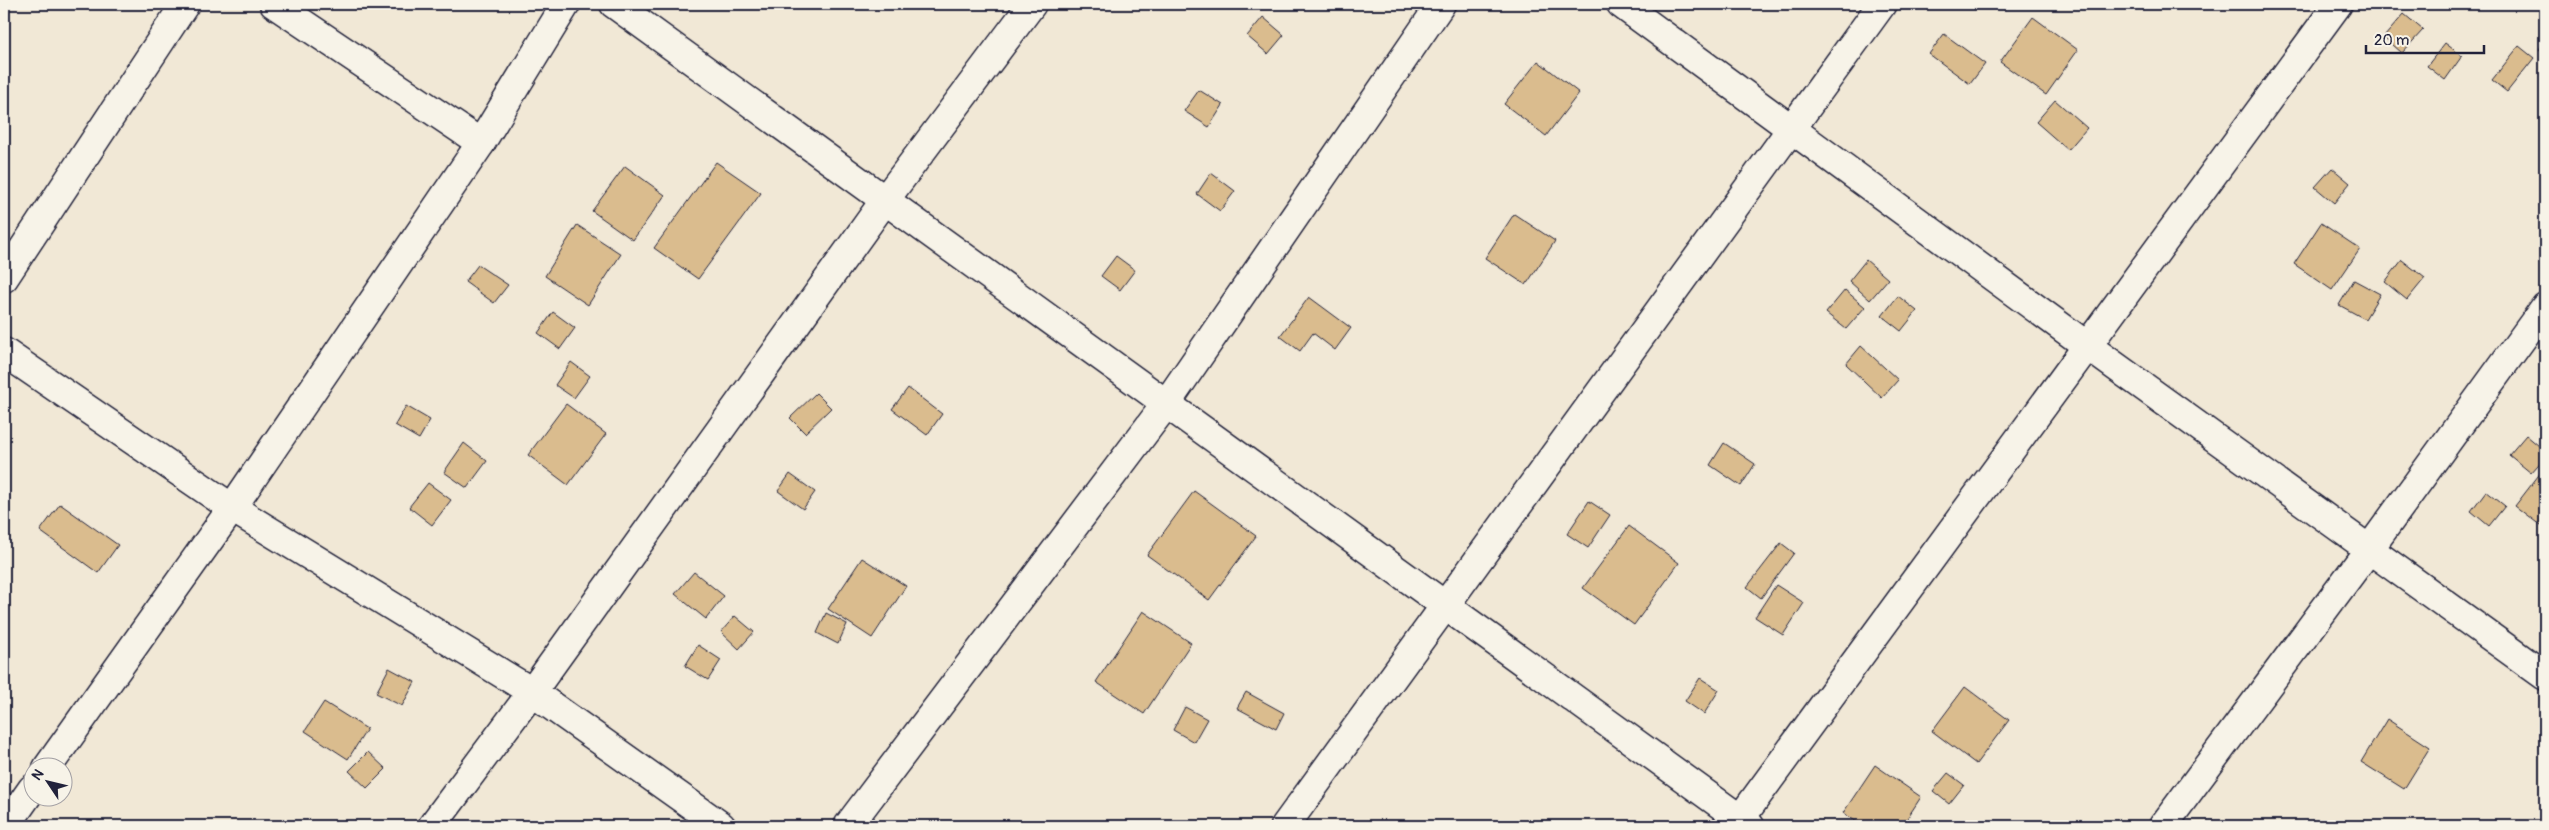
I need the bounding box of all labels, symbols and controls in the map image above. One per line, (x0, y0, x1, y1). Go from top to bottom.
scale bar (2366, 22, 2484, 54)
text: 20 m (2374, 31, 2409, 50)
north arrow (22, 758, 72, 808)
text: N (28, 766, 47, 784)

